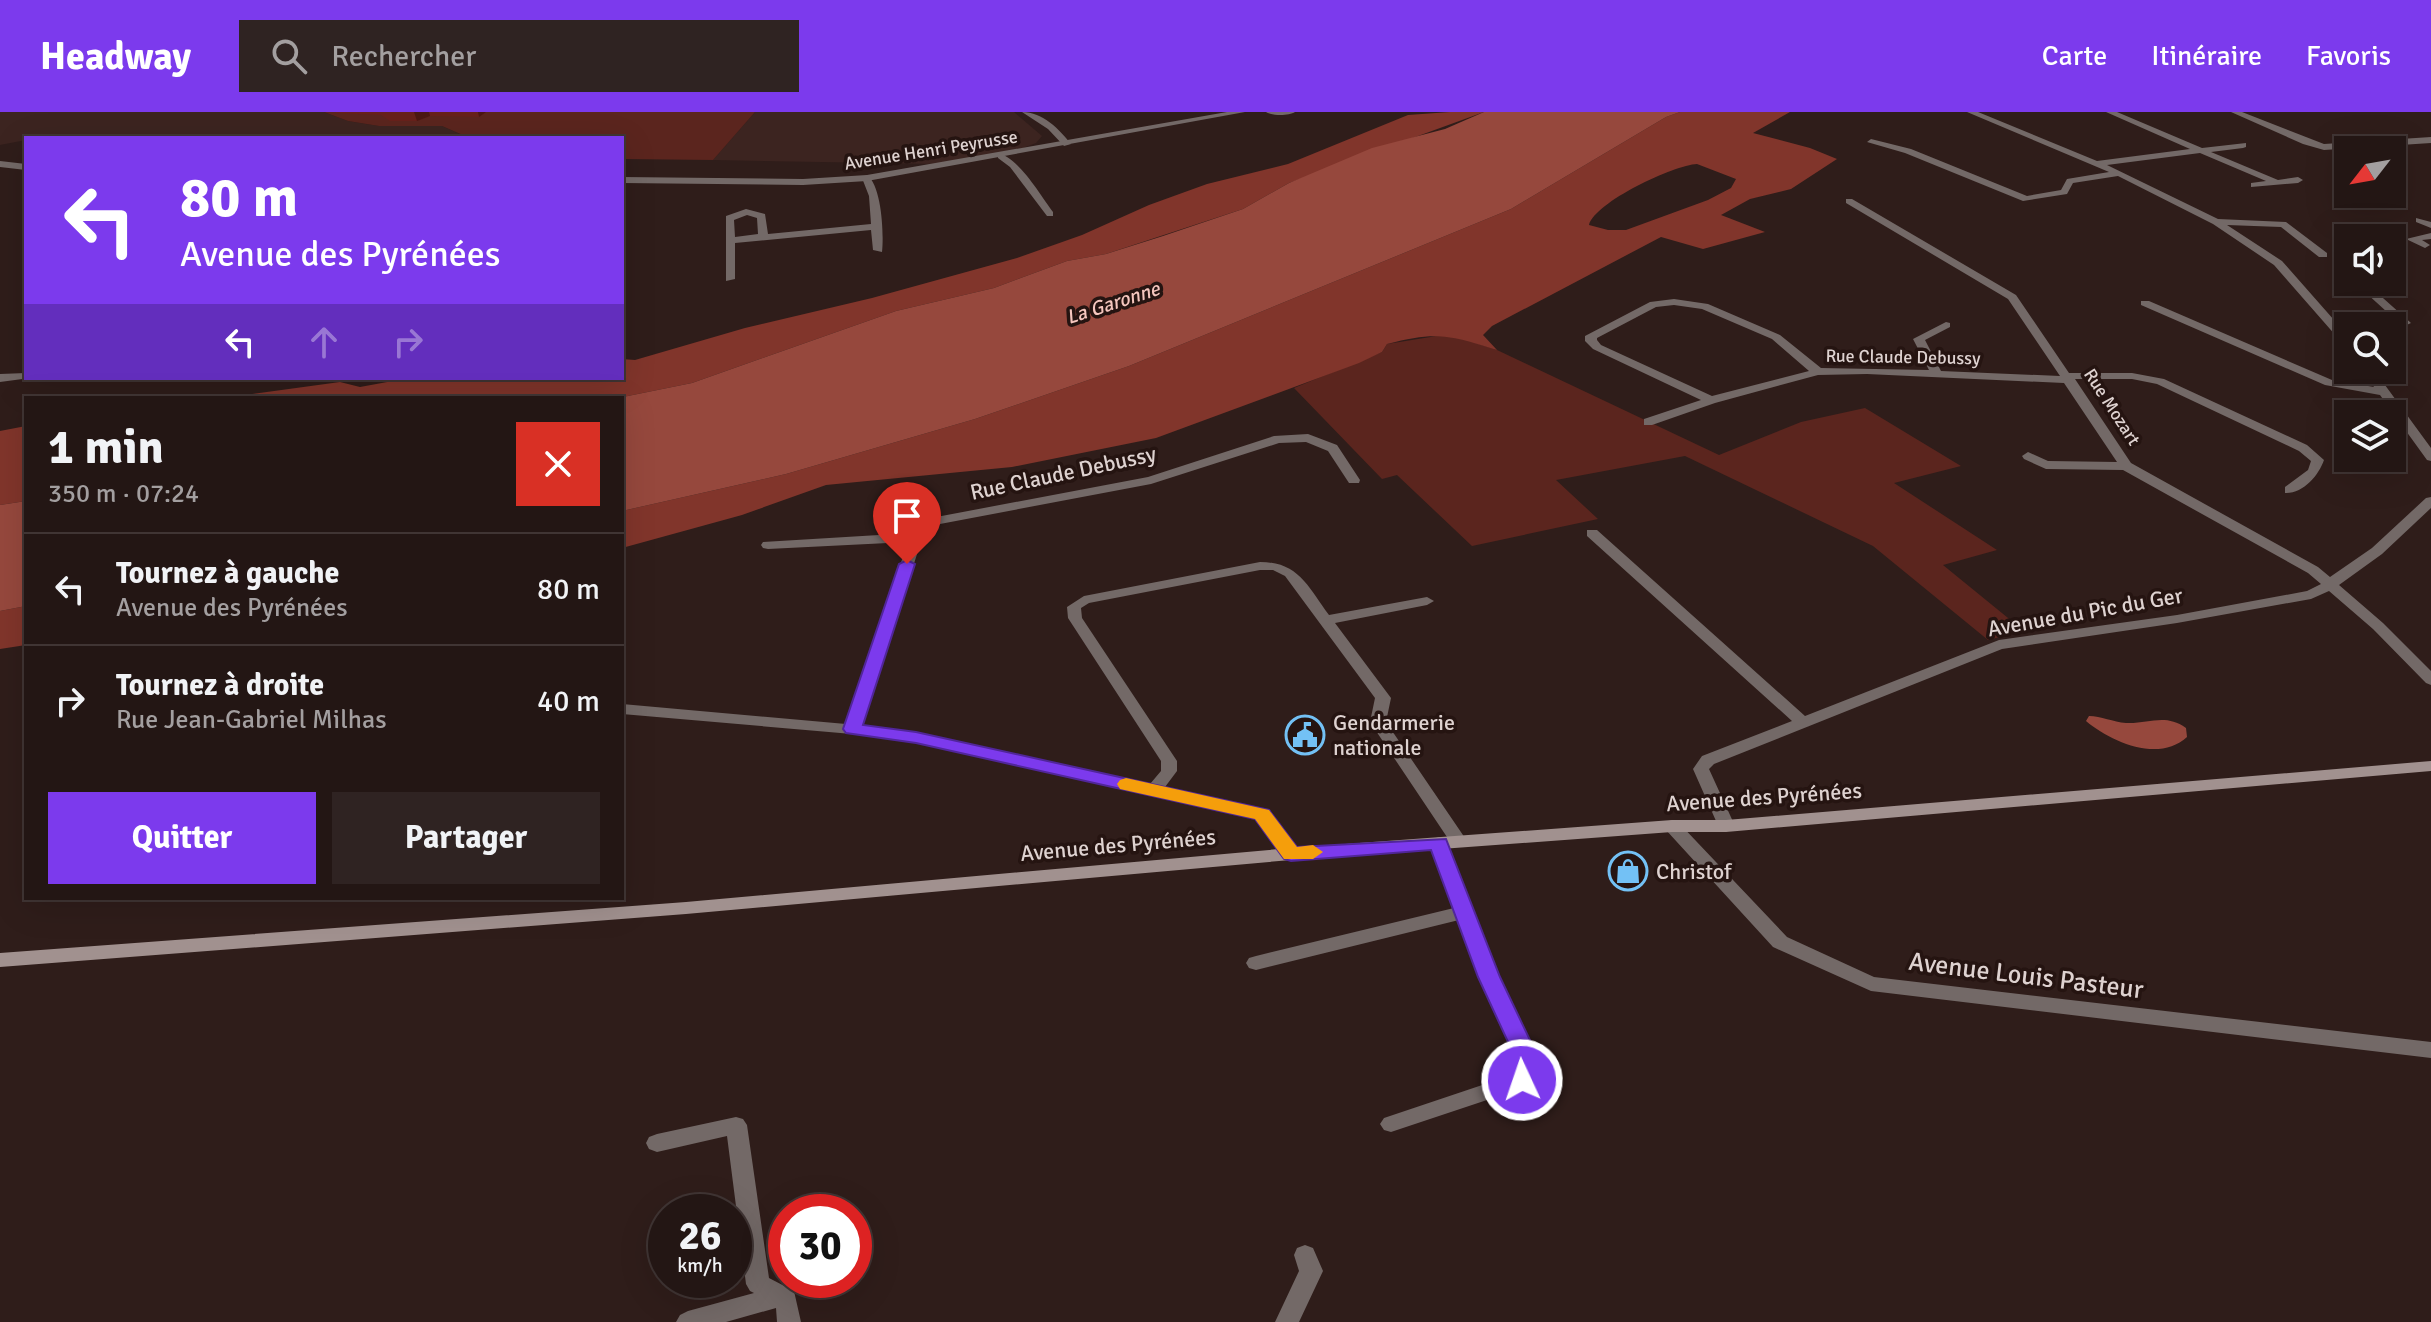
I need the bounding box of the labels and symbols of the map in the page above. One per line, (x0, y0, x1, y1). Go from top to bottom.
street label: Avenue Henri Peyrusse (843, 125, 1019, 175)
north arrow (2334, 136, 2406, 208)
water label: La Garonne (1063, 276, 1164, 330)
street label: Rue Claude Debussy (1825, 345, 1981, 369)
street label: Rue Mozart (2079, 364, 2145, 450)
street label: Rue Claude Debussy (968, 440, 1159, 506)
pin (873, 482, 941, 564)
street label: Avenue du Pic du Ger (1985, 582, 2185, 642)
place label: Gendarmerie nationale (1333, 709, 1455, 761)
public building icon: Gendarmerie nationale (1284, 714, 1326, 756)
street label: Avenue des Pyrénées (1665, 777, 1863, 817)
street label: Avenue des Pyrénées (1019, 823, 1217, 867)
shop icon: Christof (1607, 850, 1649, 892)
place label: Christof (1656, 858, 1733, 885)
street label: Avenue Louis Pasteur (1907, 946, 2146, 1006)
position arrow (1480, 1038, 1564, 1122)
speed limit sign: 30 (768, 1194, 872, 1298)

